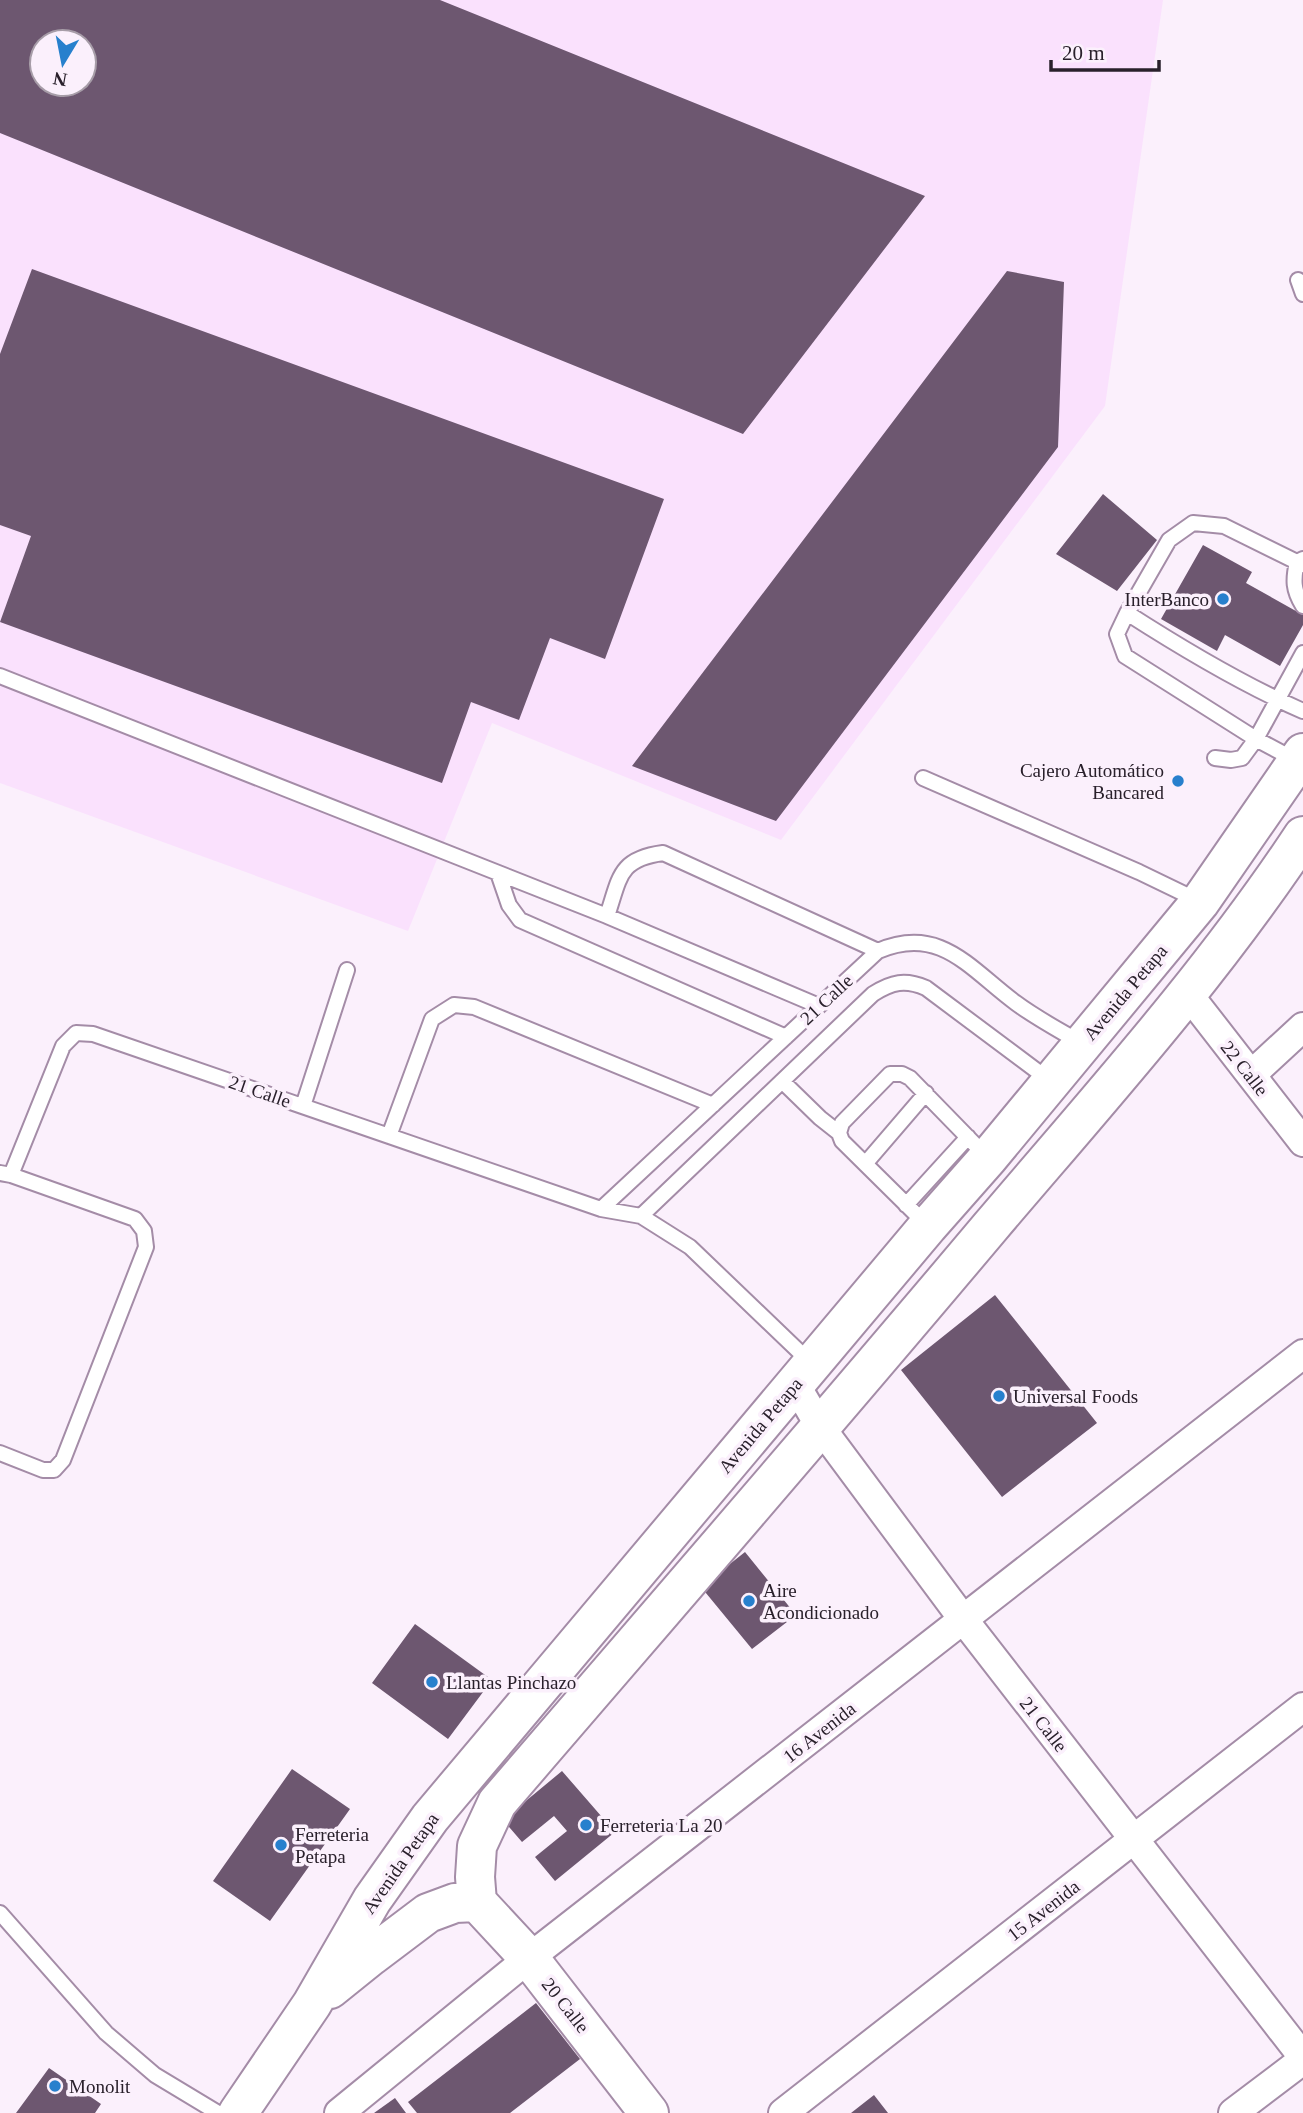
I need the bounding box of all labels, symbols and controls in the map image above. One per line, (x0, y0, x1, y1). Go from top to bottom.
north arrow (28, 28, 98, 98)
scale bar (1051, 28, 1160, 72)
text: 20 m (1062, 41, 1105, 65)
text: N (51, 68, 69, 91)
place label: InterBanco (1125, 589, 1209, 610)
marker: InterBanco (1215, 591, 1231, 607)
place label: Cajero Automático Bancared (1020, 760, 1164, 803)
marker: Cajero Automático Bancared (1170, 773, 1186, 789)
street label: Avenida Petapa (1079, 940, 1172, 1044)
street label: 21 Calle (796, 970, 857, 1029)
street label: 22 Calle (1217, 1037, 1273, 1100)
street label: 21 Calle (226, 1071, 293, 1112)
street label: Avenida Petapa (714, 1373, 807, 1477)
place label: Universal Foods (1013, 1386, 1138, 1407)
marker: Universal Foods (991, 1388, 1007, 1404)
place label: Aire Acondicionado (763, 1580, 879, 1623)
marker: Aire Acondicionado (741, 1593, 757, 1609)
place label: Llantas Pinchazo (446, 1672, 576, 1693)
marker: Llantas Pinchazo (424, 1674, 440, 1690)
street label: 21 Calle (1016, 1693, 1072, 1756)
street label: 16 Avenida (779, 1697, 860, 1767)
street label: Avenida Petapa (358, 1808, 443, 1918)
place label: Ferreteria La 20 (600, 1815, 722, 1836)
marker: Ferreteria La 20 (578, 1817, 594, 1833)
place label: Ferreteria Petapa (295, 1824, 369, 1867)
marker: Ferreteria Petapa (273, 1837, 289, 1853)
street label: 15 Avenida (1003, 1875, 1084, 1945)
street label: 20 Calle (538, 1974, 594, 2037)
place label: Monolit (69, 2076, 131, 2097)
marker: Monolit (47, 2078, 63, 2094)

